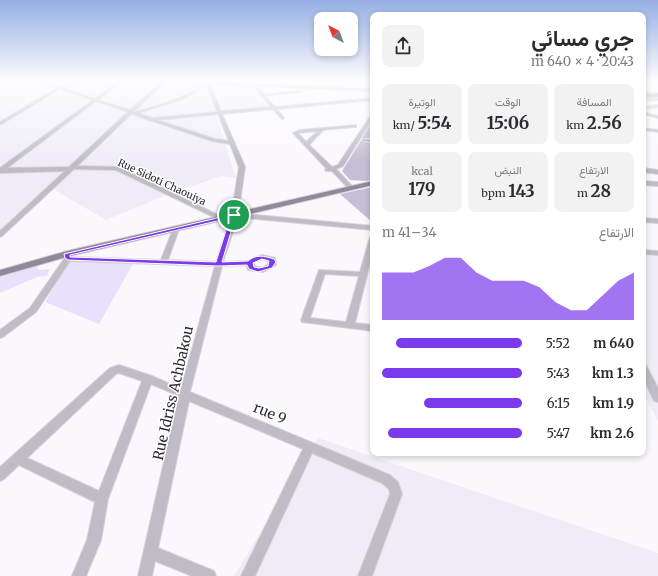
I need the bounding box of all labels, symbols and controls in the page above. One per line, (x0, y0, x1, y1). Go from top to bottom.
north arrow (314, 12, 358, 56)
map controls (314, 12, 358, 56)
text: جري مسائي (531, 24, 634, 52)
button: share (382, 25, 424, 67)
text: 20:43 · 4 × 640 m (531, 53, 634, 70)
text: الوتيرة (409, 95, 435, 109)
text: الوقت (495, 95, 521, 109)
text: المسافة (577, 95, 611, 109)
text: 5:54 (417, 112, 451, 134)
text: 15:06 (487, 112, 529, 134)
text: 2.56 (587, 112, 622, 134)
text: /km (393, 118, 417, 132)
text: km (566, 118, 587, 132)
street label: Rue Sidoti Chaouiya (116, 156, 209, 208)
text: النبض (494, 163, 522, 177)
text: الارتفاع (579, 163, 609, 177)
text: kcal (411, 164, 433, 178)
text: 179 (408, 178, 436, 200)
text: 143 (508, 180, 535, 202)
text: 28 (591, 180, 611, 202)
text: bpm (481, 186, 508, 200)
text: m (577, 186, 591, 200)
pin (217, 198, 251, 232)
icon: arrive (223, 204, 245, 226)
text: 34–41 m (382, 224, 437, 241)
text: الارتفاع (599, 224, 634, 241)
street label: Rue Idriss Achbakou (149, 324, 197, 462)
text: 5:52 (545, 335, 570, 352)
text: 640 m (593, 335, 634, 352)
text: 5:43 (546, 365, 570, 382)
text: 1.3 km (592, 365, 634, 382)
text: 6:15 (547, 395, 570, 412)
text: 1.9 km (592, 395, 634, 412)
street label: rue 9 (251, 398, 289, 428)
text: 5:47 (546, 425, 570, 442)
text: 2.6 km (590, 425, 634, 442)

